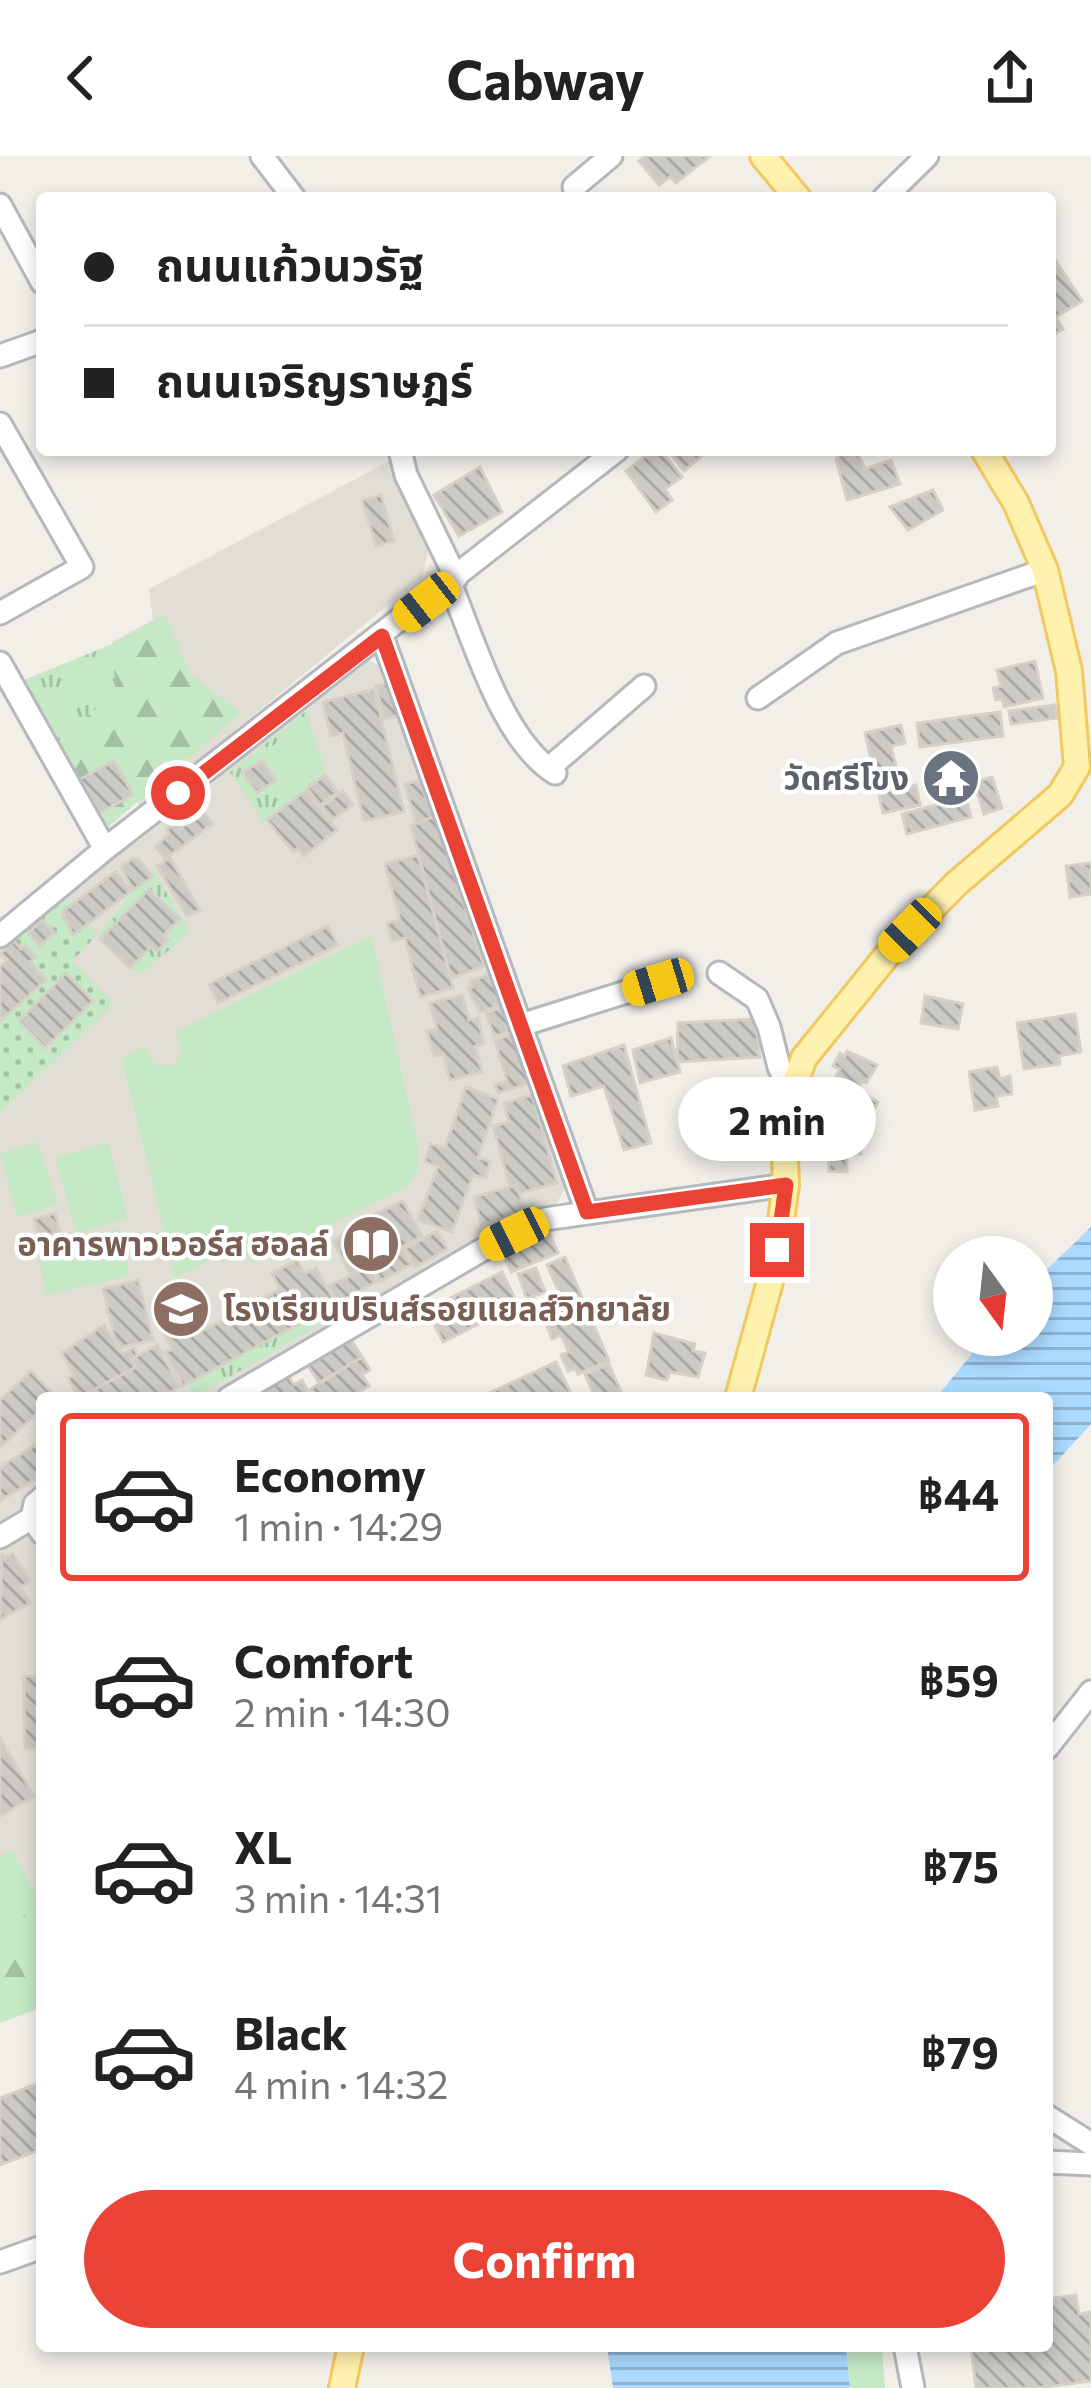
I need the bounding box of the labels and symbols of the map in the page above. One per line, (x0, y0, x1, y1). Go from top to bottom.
car (387, 566, 465, 638)
temple icon: วัดศรีโขง (920, 747, 982, 809)
place label: วัดศรีโขง (783, 756, 909, 797)
route start (151, 766, 205, 820)
car (872, 892, 948, 968)
car (618, 954, 698, 1010)
callout: 2 min (678, 1076, 876, 1160)
car (474, 1202, 554, 1266)
library icon: อาคารพาวเวอร์ส ฮอลล์ (340, 1213, 402, 1275)
place label: อาคารพาวเวอร์ส ฮอลล์ (17, 1222, 329, 1263)
route end (750, 1223, 804, 1277)
north arrow (933, 1236, 1053, 1356)
school or university icon: โรงเรียนปรินส์รอยแยลส์วิทยาลัย (150, 1278, 212, 1340)
place label: โรงเรียนปรินส์รอยแยลส์วิทยาลัย (223, 1287, 671, 1328)

